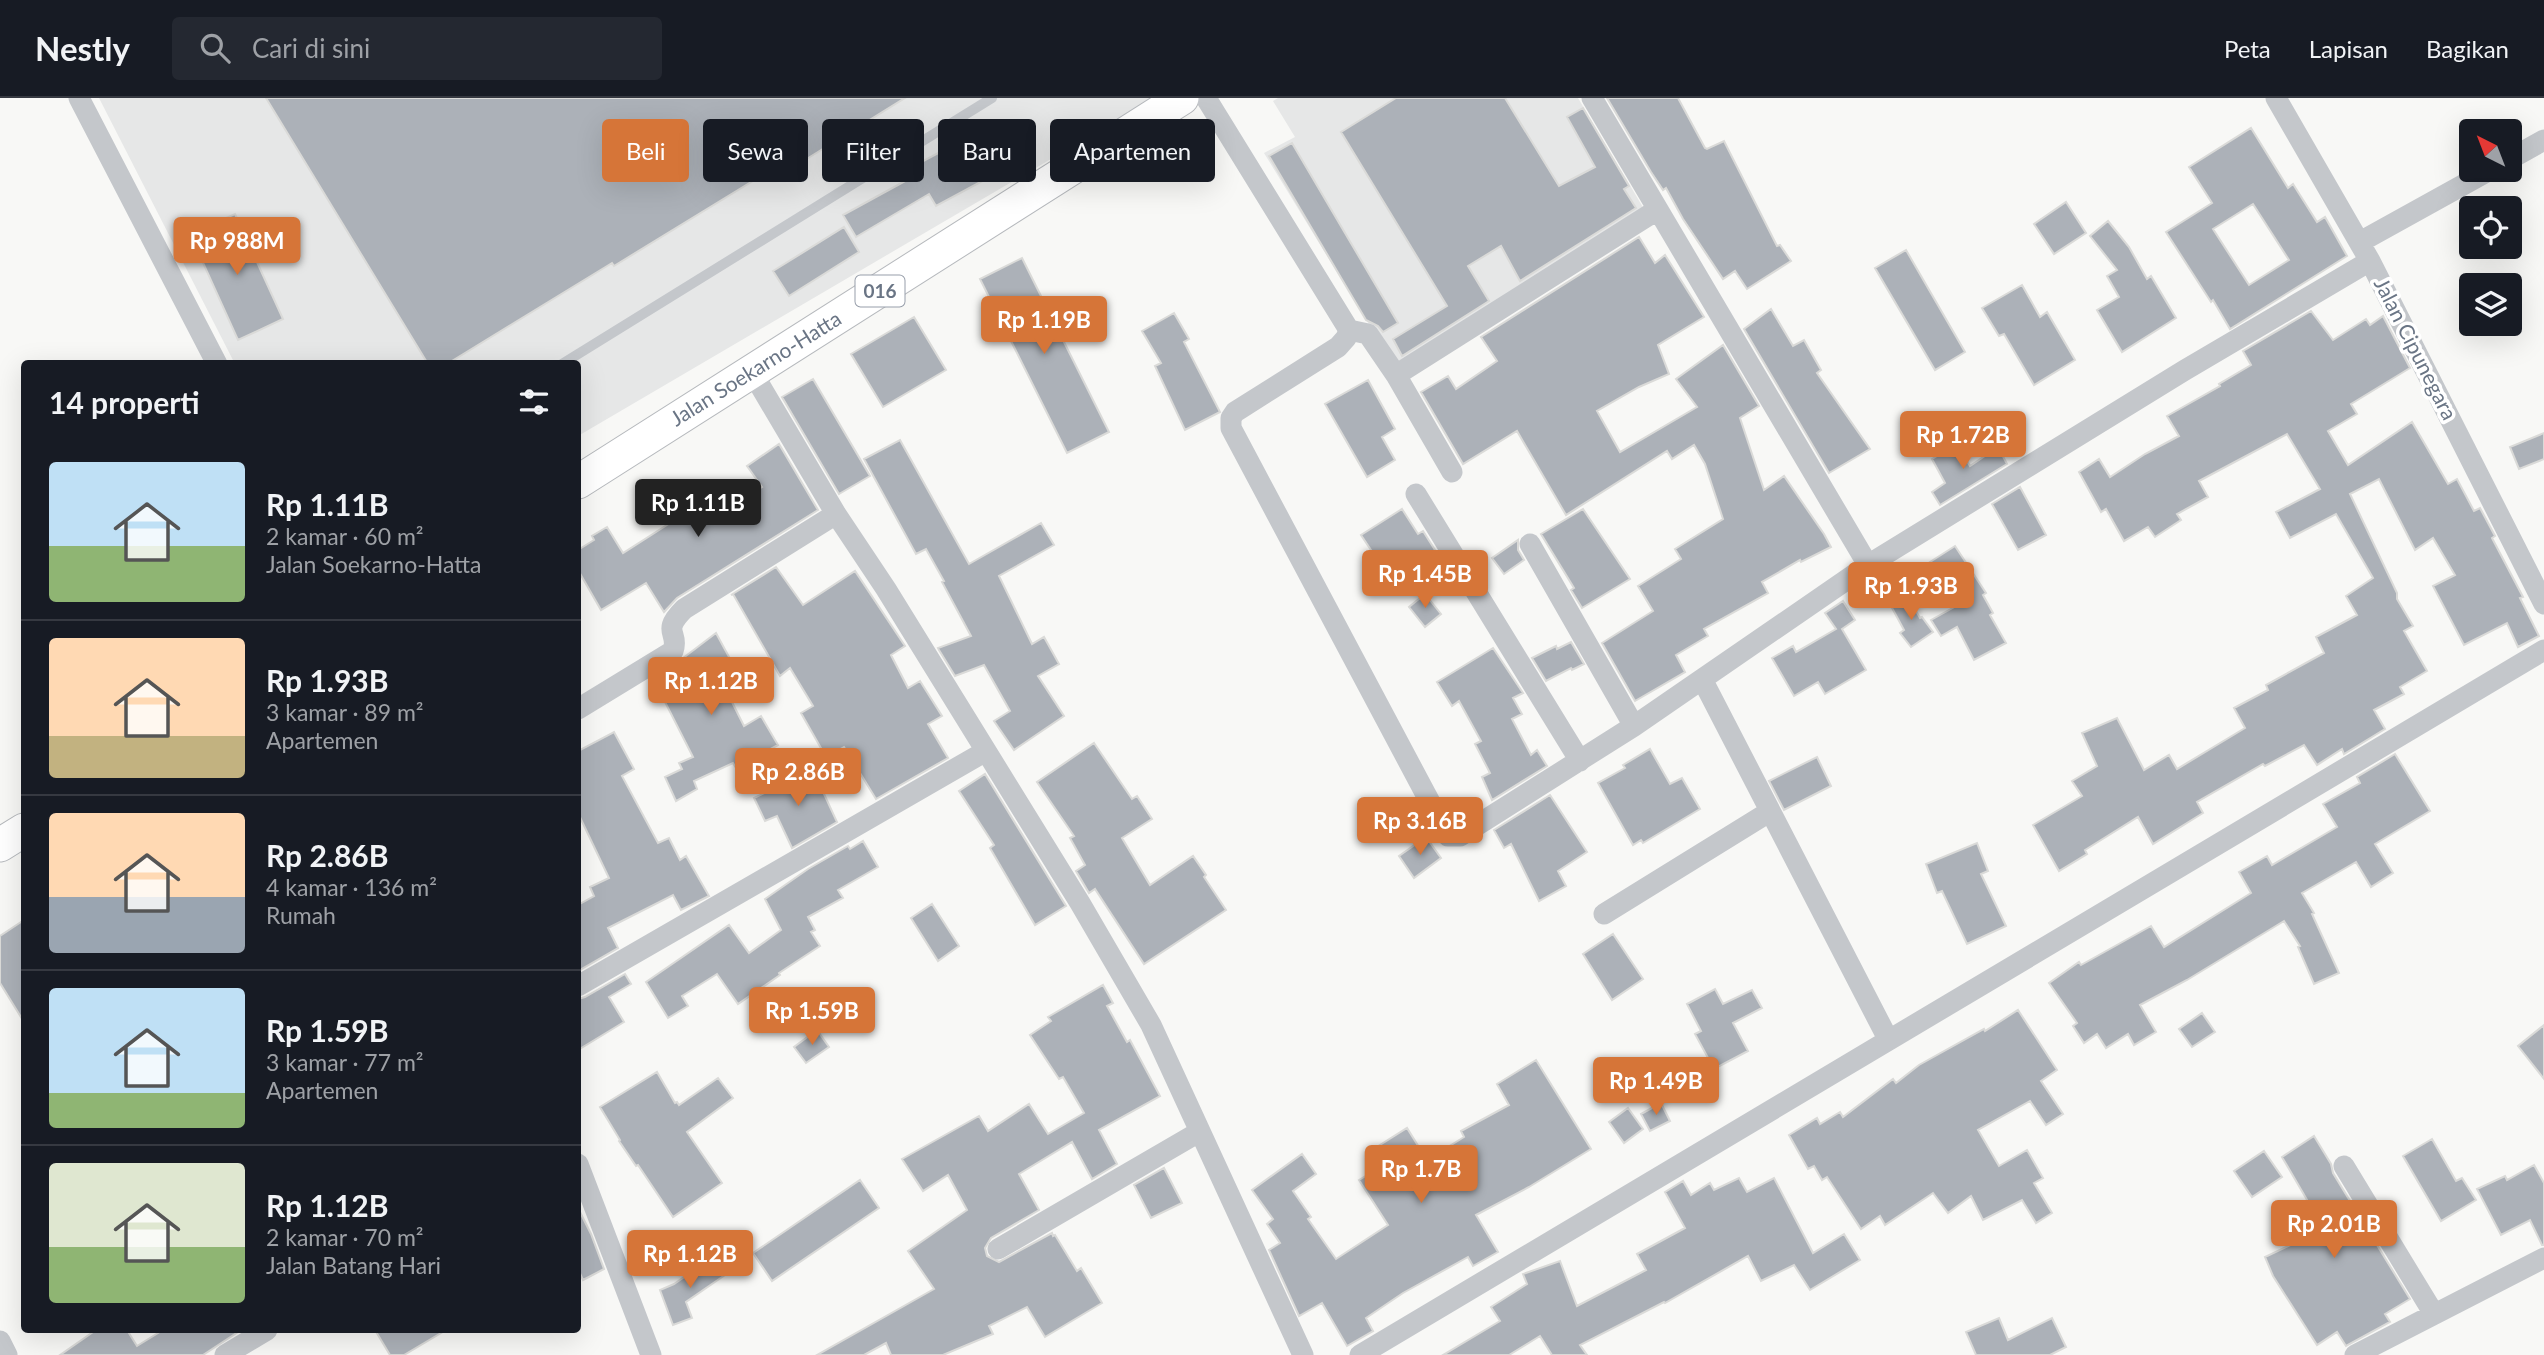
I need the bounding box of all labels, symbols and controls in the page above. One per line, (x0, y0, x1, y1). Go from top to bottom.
search box (172, 17, 662, 80)
text: Nestly (35, 28, 130, 68)
icon: search (196, 29, 234, 67)
text: Cari di sini (252, 32, 370, 64)
text: Peta (2224, 34, 2271, 63)
text: Lapisan (2309, 34, 2388, 63)
text: Bagikan (2426, 34, 2509, 63)
chip: Beli (602, 119, 689, 182)
chip: Sewa (703, 119, 808, 182)
chip: Filter (822, 119, 924, 182)
chip: Baru (938, 119, 1036, 182)
chip: Apartemen (1050, 119, 1215, 182)
north arrow (2459, 119, 2522, 182)
map controls (2459, 119, 2522, 336)
button: locate (2459, 196, 2522, 259)
pin: Rp 988M (172, 218, 302, 277)
text: Rp 988M (189, 226, 285, 254)
street label: Jalan Cipunegara (2370, 273, 2463, 423)
button: layers (2459, 273, 2522, 336)
road number: 016 (856, 276, 904, 307)
pin: Rp 1.19B (972, 296, 1116, 356)
street label: Jalan Soekarno-Hatta (665, 305, 845, 430)
text: Rp 1.19B (997, 305, 1091, 333)
icon: filters (515, 383, 553, 421)
text: 14 properti (49, 384, 200, 420)
pin: Rp 1.72B (1891, 412, 2035, 471)
text: Rp 1.72B (1916, 420, 2010, 448)
pin: Rp 1.11B (626, 480, 770, 539)
text: Rp 1.11B (266, 486, 389, 522)
text: Rp 1.11B (651, 488, 745, 516)
icon: home (105, 490, 189, 574)
text: 2 kamar · 60 m² (266, 522, 424, 550)
text: Jalan Soekarno-Hatta (266, 550, 481, 578)
pin: Rp 1.45B (1353, 550, 1497, 610)
text: Rp 1.45B (1378, 559, 1472, 587)
pin: Rp 1.93B (1839, 562, 1983, 622)
text: Rp 1.93B (1864, 571, 1958, 599)
pin: Rp 1.12B (639, 658, 783, 717)
text: Rp 1.93B (266, 662, 389, 698)
icon: home (105, 666, 189, 750)
text: Rp 1.12B (664, 666, 758, 694)
text: 3 kamar · 89 m² (266, 698, 424, 726)
text: Apartemen (266, 726, 378, 754)
pin: Rp 2.86B (726, 748, 870, 808)
text: Rp 2.86B (751, 757, 845, 785)
pin: Rp 3.16B (1348, 798, 1492, 857)
text: Rp 3.16B (1373, 806, 1467, 834)
text: Rp 2.86B (266, 837, 389, 873)
icon: home (105, 841, 189, 925)
text: 4 kamar · 136 m² (266, 873, 437, 901)
text: Rumah (266, 901, 336, 929)
pin: Rp 1.59B (740, 988, 884, 1047)
text: Rp 1.59B (765, 996, 859, 1024)
text: Rp 1.59B (266, 1012, 389, 1048)
icon: home (105, 1016, 189, 1100)
text: 3 kamar · 77 m² (266, 1048, 424, 1076)
pin: Rp 1.49B (1584, 1058, 1728, 1117)
text: Rp 1.49B (1609, 1066, 1703, 1094)
text: Apartemen (266, 1076, 378, 1104)
pin: Rp 1.7B (1356, 1146, 1486, 1205)
text: Rp 1.7B (1381, 1154, 1461, 1182)
text: Rp 1.12B (266, 1187, 389, 1223)
icon: home (105, 1191, 189, 1275)
pin: Rp 2.01B (2262, 1200, 2406, 1260)
text: Rp 2.01B (2287, 1209, 2381, 1237)
text: 2 kamar · 70 m² (266, 1223, 424, 1251)
pin: Rp 1.12B (618, 1230, 762, 1290)
text: Rp 1.12B (643, 1239, 737, 1267)
text: Jalan Batang Hari (266, 1251, 441, 1279)

